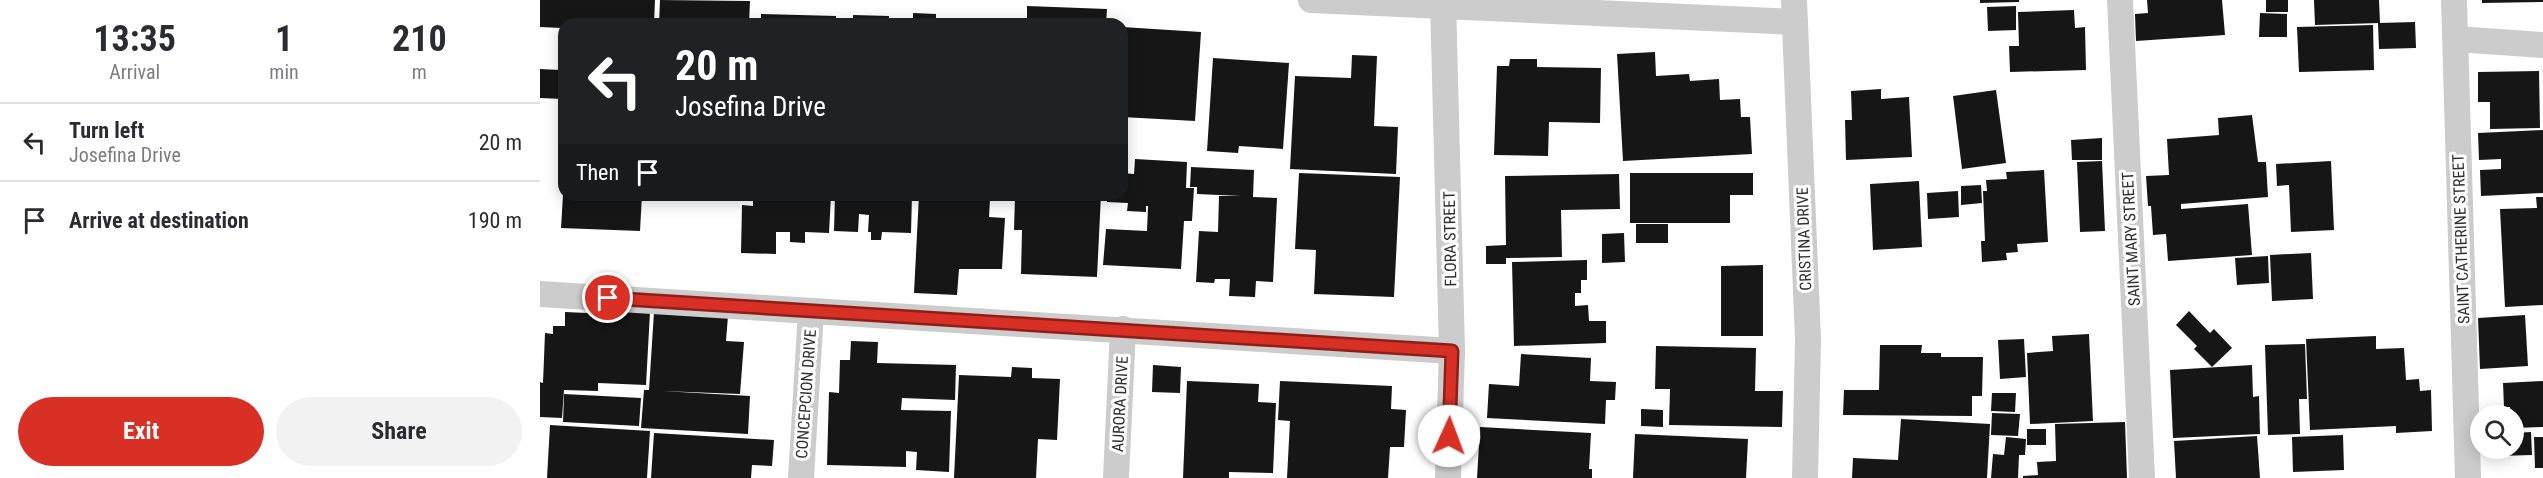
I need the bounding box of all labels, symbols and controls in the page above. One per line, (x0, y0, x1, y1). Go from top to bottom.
text: 13:35 (93, 18, 176, 60)
text: 1 (275, 18, 293, 60)
text: 210 (392, 18, 447, 60)
text: 20 m (675, 41, 758, 90)
icon: left (576, 42, 654, 120)
text: Arrival (109, 60, 160, 84)
text: min (269, 60, 299, 84)
text: m (412, 60, 427, 84)
text: Josefina Drive (675, 91, 826, 123)
text: Turn left (69, 118, 144, 143)
icon: left (18, 126, 51, 159)
text: 20 m (479, 130, 522, 155)
text: Josefina Drive (69, 143, 181, 167)
street label: SAINT CATHERINE STREET (2449, 154, 2473, 324)
icon: arrive (631, 156, 664, 189)
text: Then (576, 160, 619, 185)
street label: SAINT MARY STREET (2118, 172, 2144, 306)
street label: CRISTINA DRIVE (1793, 187, 1815, 291)
street label: FLORA STREET (1440, 191, 1460, 287)
icon: arrive (18, 204, 51, 237)
text: Arrive at destination (69, 208, 249, 233)
text: 190 m (468, 208, 522, 233)
pin (582, 272, 633, 323)
icon: arrive (591, 281, 624, 314)
street label: CONCEPCION DRIVE (792, 329, 820, 459)
street label: AURORA DRIVE (1108, 355, 1132, 452)
button: Exit (18, 397, 264, 466)
button: Share (276, 397, 522, 466)
position arrow (1417, 404, 1481, 468)
map controls (2470, 405, 2524, 459)
button: search (2470, 405, 2524, 459)

